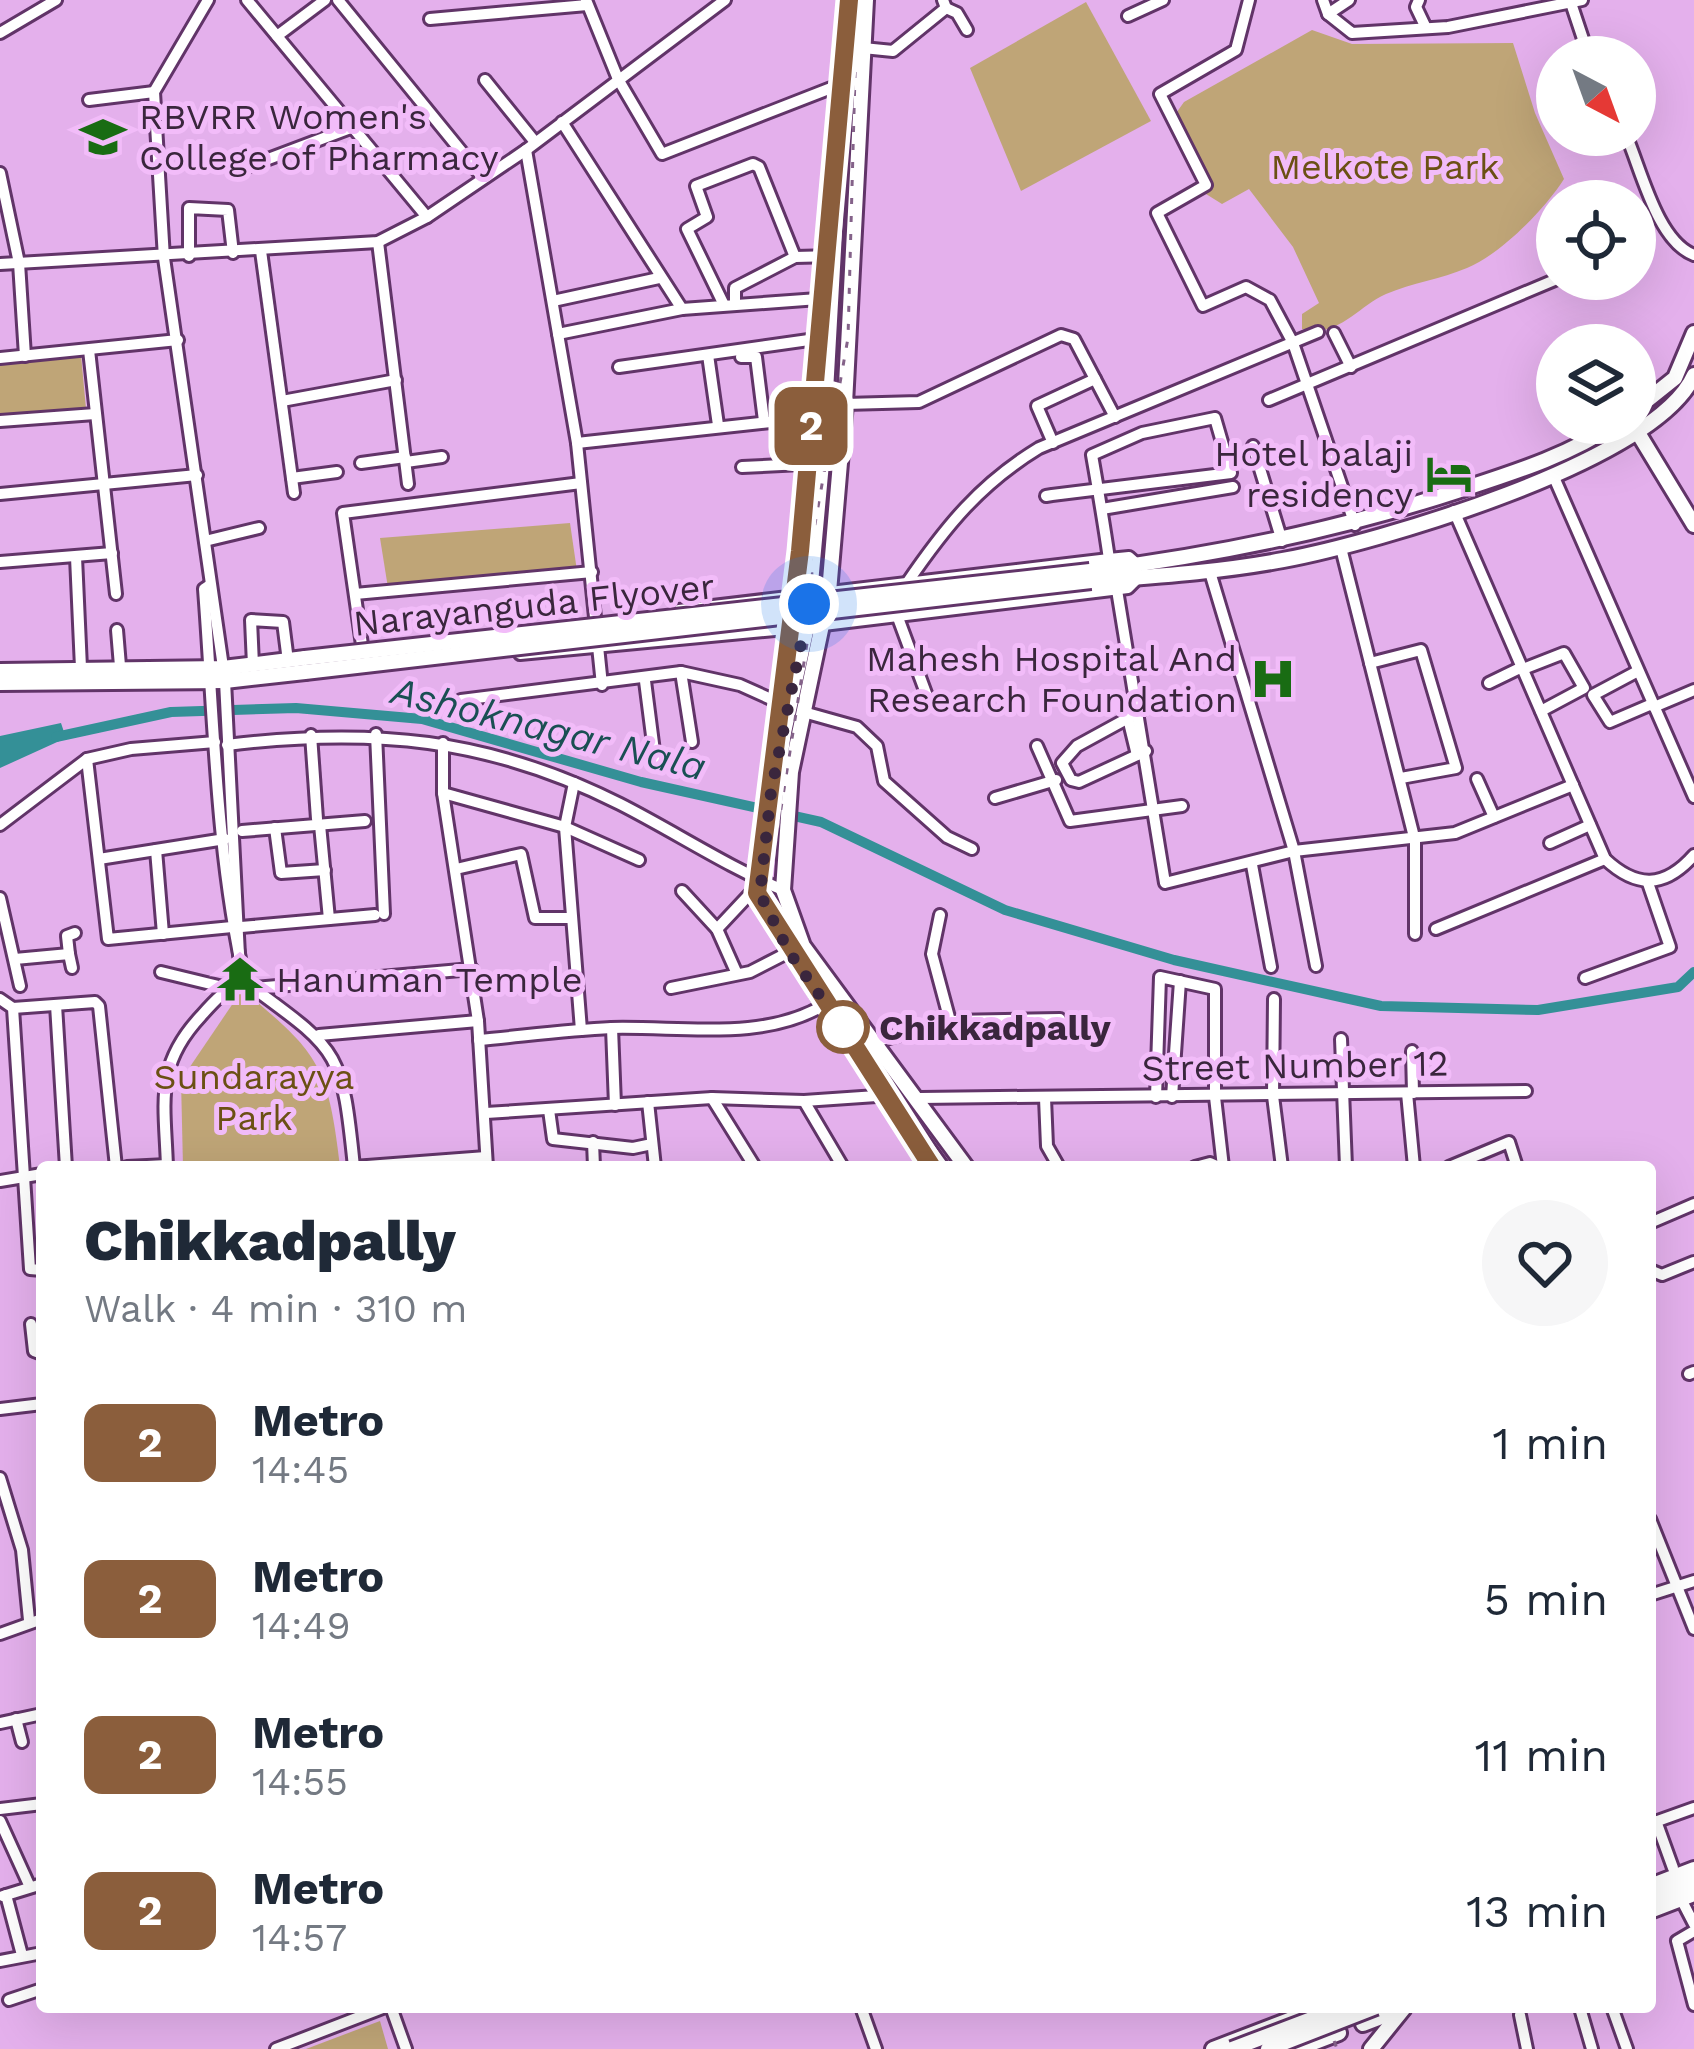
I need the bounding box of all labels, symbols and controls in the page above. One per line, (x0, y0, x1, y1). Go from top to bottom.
north arrow (1536, 36, 1656, 156)
map controls (1536, 36, 1656, 444)
place label: RBVRR Women's College of Pharmacy (139, 96, 499, 179)
school or university icon: RBVRR Women's College of Pharmacy (78, 112, 128, 162)
park label: Melkote Park (1271, 146, 1499, 188)
button: locate (1536, 180, 1656, 300)
button: layers (1536, 324, 1656, 444)
line badge: 2 (772, 387, 850, 465)
text: 2 (798, 401, 824, 450)
place label: Hotel balaji residency (1214, 433, 1413, 516)
hotel icon: Hotel balaji residency (1424, 449, 1474, 499)
street label: Narayanguda Flyover (351, 565, 717, 645)
your location (779, 574, 839, 634)
place label: Mahesh Hospital And Research Foundation (866, 638, 1237, 721)
hospital icon: Mahesh Hospital And Research Foundation (1248, 654, 1298, 704)
water label: Ashoknagar Nala (385, 667, 711, 789)
temple icon: Hanuman Temple (215, 954, 265, 1004)
place label: Hanuman Temple (276, 959, 583, 1001)
marker: Chikkadpally (818, 1002, 868, 1052)
place label: Chikkadpally (879, 1007, 1111, 1049)
street label: Street Number 12 (1141, 1042, 1449, 1090)
park label: Sundarayya Park (154, 1056, 354, 1139)
button: heart (1482, 1200, 1608, 1326)
text: Chikkadpally (84, 1207, 456, 1274)
text: Walk · 4 min · 310 m (84, 1286, 468, 1331)
text: Metro (252, 1394, 384, 1447)
text: 1 min (1492, 1417, 1608, 1470)
text: 2 (137, 1418, 163, 1467)
text: 14:45 (252, 1447, 349, 1492)
text: Metro (252, 1550, 384, 1603)
text: 5 min (1484, 1573, 1608, 1626)
text: 2 (137, 1574, 163, 1623)
text: 14:49 (252, 1603, 350, 1648)
text: Metro (252, 1706, 384, 1759)
text: 11 min (1475, 1729, 1608, 1782)
text: 2 (137, 1730, 163, 1779)
text: 14:55 (252, 1759, 348, 1804)
text: Metro (252, 1862, 384, 1915)
text: 13 min (1466, 1885, 1608, 1938)
text: 2 (137, 1886, 163, 1935)
text: 14:57 (252, 1915, 347, 1960)

